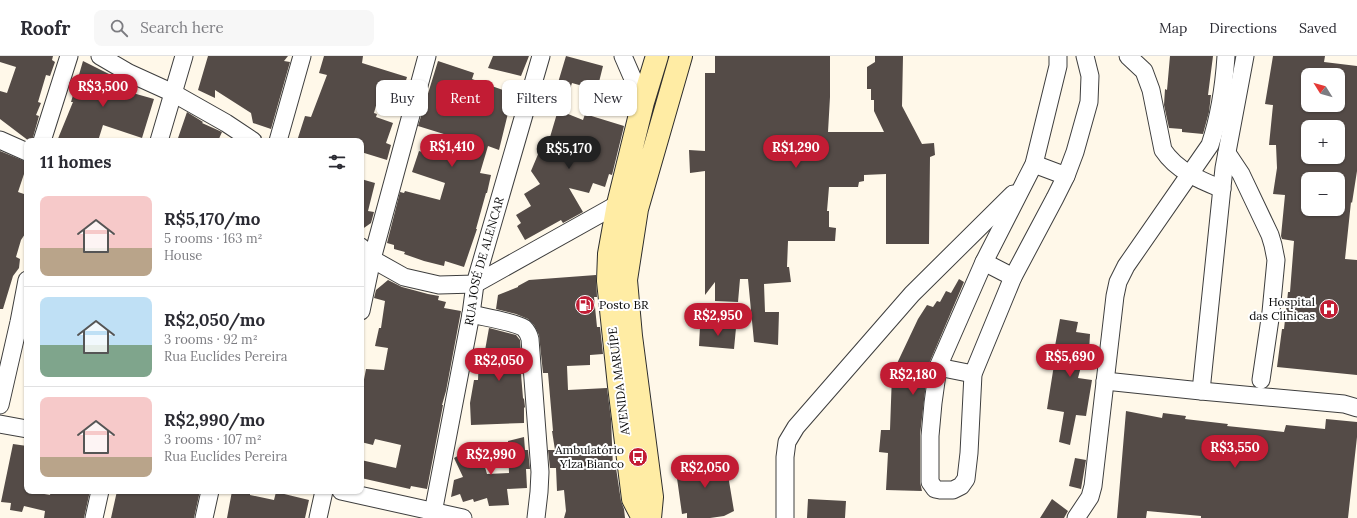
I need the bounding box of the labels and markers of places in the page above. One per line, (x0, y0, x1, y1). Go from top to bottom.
pin: R$3,500 (66, 74, 140, 108)
pin: R$1,410 (415, 134, 489, 168)
pin: R$1,290 (759, 135, 833, 169)
pin: R$5,170 (532, 136, 606, 170)
fuel station icon: Posto BR (574, 294, 596, 316)
place label: Hospital das Clínicas (1249, 294, 1315, 323)
place label: Posto BR (599, 297, 649, 312)
hospital icon: Hospital das Clínicas (1318, 298, 1340, 320)
pin: R$2,950 (681, 303, 755, 337)
pin: R$5,690 (1033, 344, 1107, 378)
pin: R$2,050 (462, 348, 536, 382)
pin: R$2,180 (876, 362, 950, 396)
pin: R$3,550 (1198, 435, 1272, 469)
pin: R$2,990 (454, 442, 528, 476)
place label: Ambulatório Ylza Bianco (554, 442, 624, 471)
bus stop icon: Ambulatório Ylza Bianco (627, 446, 649, 468)
pin: R$2,050 (668, 455, 742, 489)

